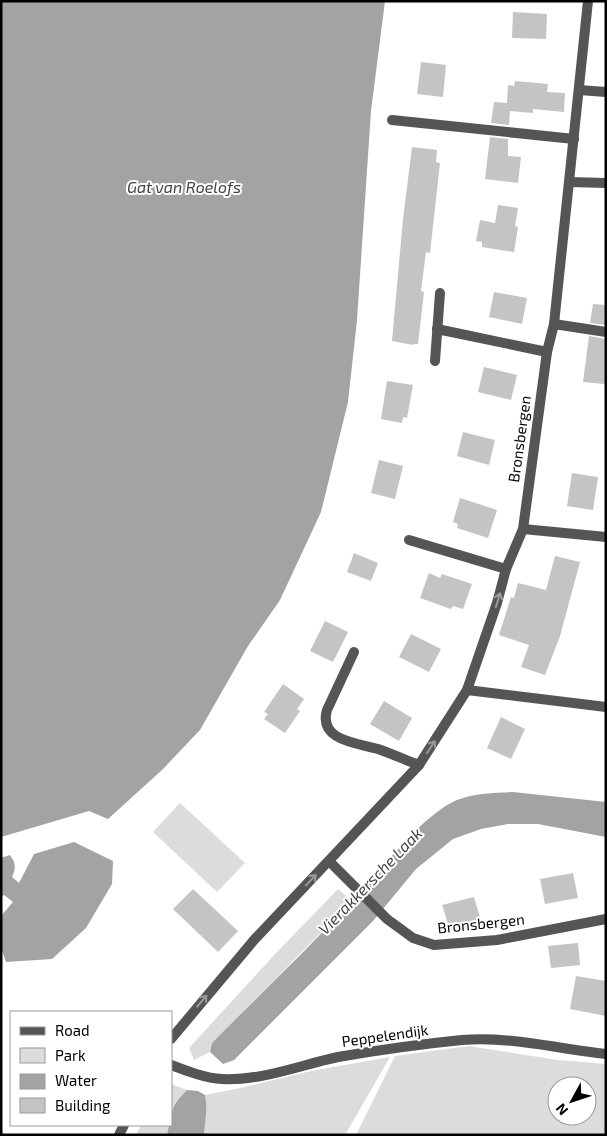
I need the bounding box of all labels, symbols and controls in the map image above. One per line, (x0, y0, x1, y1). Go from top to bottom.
water label: Gat van Roelofs (127, 177, 241, 196)
street label: Bronsbergen (504, 394, 534, 483)
one-way arrow (493, 592, 503, 608)
one-way arrow (426, 740, 436, 754)
water label: Vierakkersche Laak (314, 823, 426, 938)
one-way arrow (305, 874, 317, 887)
street label: Bronsbergen (436, 909, 525, 937)
one-way arrow (197, 995, 208, 1008)
legend (10, 1011, 172, 1126)
street label: Peppelendijk (340, 1020, 430, 1051)
text: Road (55, 1021, 90, 1039)
text: Park (55, 1046, 86, 1064)
text: Water (55, 1071, 97, 1089)
north arrow (547, 1076, 597, 1126)
text: Building (55, 1096, 111, 1114)
text: N (552, 1100, 571, 1119)

